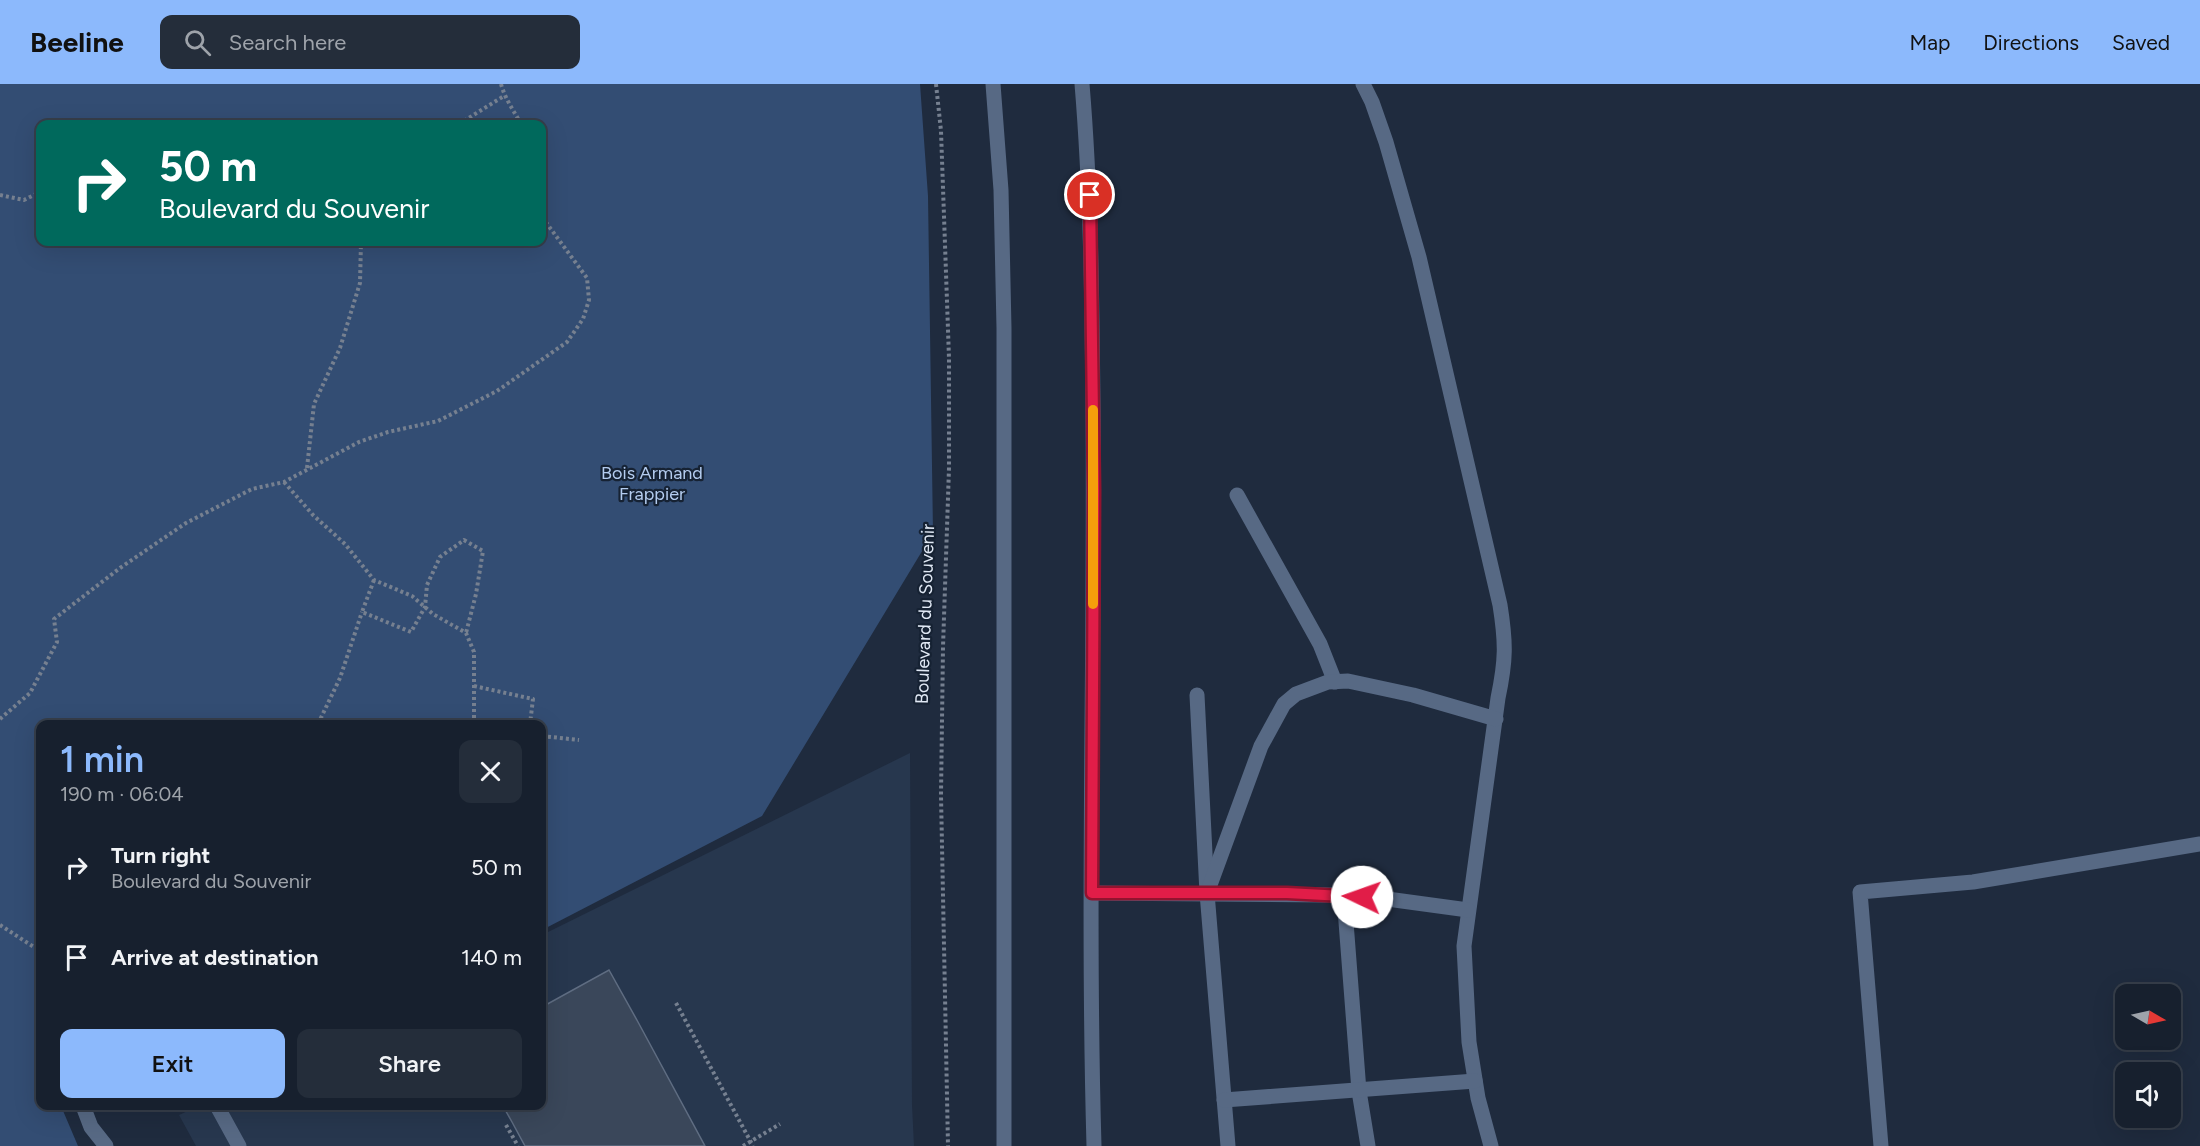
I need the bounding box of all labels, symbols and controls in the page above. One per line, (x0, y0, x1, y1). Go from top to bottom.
search box (160, 15, 580, 69)
text: Beeline (30, 25, 124, 59)
icon: search (181, 26, 214, 59)
text: Search here (229, 29, 346, 56)
text: Map (1909, 30, 1950, 55)
text: Directions (1983, 30, 2079, 55)
text: Saved (2112, 30, 2170, 55)
text: 50 m (159, 141, 257, 192)
icon: right (60, 144, 138, 222)
pin (1064, 169, 1115, 220)
icon: arrive (1073, 178, 1106, 211)
text: Boulevard du Souvenir (159, 192, 429, 225)
park label: Bois Armand Frappier (601, 462, 703, 505)
street label: Boulevard du Souvenir (911, 524, 939, 704)
text: 1 min (60, 738, 144, 781)
button: close (459, 740, 522, 803)
text: 190 m · 06:04 (60, 782, 184, 806)
text: Turn right (111, 842, 210, 869)
icon: right (60, 851, 93, 884)
text: 50 m (471, 854, 522, 881)
position arrow (1330, 865, 1394, 929)
text: Boulevard du Souvenir (111, 869, 311, 893)
icon: arrive (60, 941, 93, 974)
text: Arrive at destination (111, 944, 319, 971)
text: 140 m (461, 944, 522, 971)
north arrow (2115, 984, 2181, 1050)
map controls (2115, 984, 2181, 1128)
button: Exit (60, 1029, 285, 1098)
button: Share (297, 1029, 522, 1098)
button: sound (2115, 1062, 2181, 1128)

